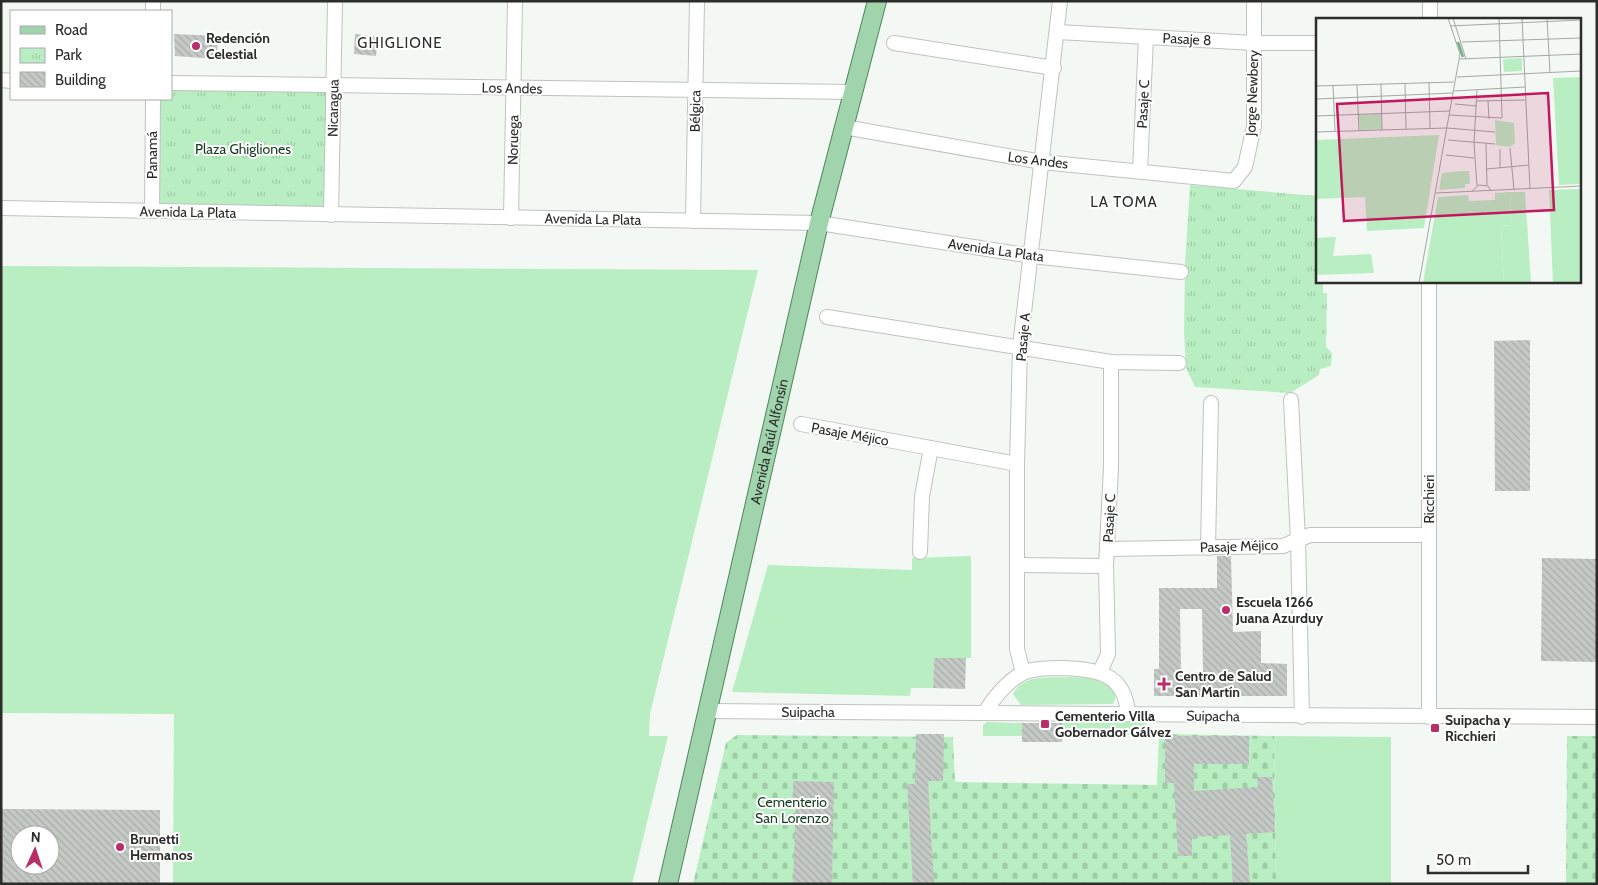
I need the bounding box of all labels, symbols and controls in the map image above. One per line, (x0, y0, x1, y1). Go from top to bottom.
legend (10, 10, 172, 100)
inset map (1316, 18, 1580, 282)
text: Road (55, 21, 88, 39)
place label: Redención Celestial (206, 29, 270, 63)
street label: Pasaje 8 (1162, 29, 1212, 49)
district label: GHIGLIONE (357, 34, 443, 52)
marker: Redención Celestial (190, 40, 202, 52)
text: Park (55, 46, 82, 64)
street label: Jorge Newbery (1241, 50, 1262, 137)
text: Building (55, 71, 106, 89)
street label: Los Andes (481, 78, 543, 98)
street label: Nicaragua (323, 79, 343, 137)
street label: Pasaje C (1133, 79, 1153, 129)
street label: Bélgica (686, 90, 704, 132)
street label: Noruega (504, 115, 522, 165)
street label: Panamá (143, 131, 161, 179)
park label: Plaza Ghigliones (195, 140, 291, 158)
street label: Los Andes (1007, 147, 1069, 173)
district label: LA TOMA (1090, 193, 1158, 211)
street label: Avenida La Plata (140, 202, 237, 222)
street label: Avenida La Plata (545, 209, 642, 229)
street label: Avenida La Plata (947, 234, 1045, 266)
street label: Pasaje A (1012, 311, 1034, 362)
street label: Avenida Raúl Alfonsín (746, 377, 792, 506)
street label: Pasaje Méjico (810, 418, 891, 450)
street label: Ricchieri (1420, 474, 1438, 524)
street label: Pasaje C (1099, 493, 1119, 543)
street label: Pasaje Méjico (1199, 536, 1279, 556)
place label: Escuela 1266 Juana Azurduy (1235, 593, 1324, 627)
marker: Escuela 1266 Juana Azurduy (1220, 604, 1232, 616)
place label: Centro de Salud San Martín (1175, 667, 1271, 701)
marker: Centro de Salud San Martín (1157, 677, 1171, 691)
street label: Suipacha (781, 703, 835, 721)
place label: Cementerio Villa Gobernador Gálvez (1055, 707, 1171, 741)
street label: Suipacha (1186, 707, 1240, 725)
place label: Suipacha y Ricchieri (1445, 711, 1511, 745)
marker: Cementerio Villa Gobernador Gálvez (1039, 718, 1051, 730)
marker: Suipacha y Ricchieri (1429, 722, 1441, 734)
park label: Cementerio San Lorenzo (755, 793, 829, 827)
north arrow (10, 825, 60, 875)
text: N (30, 828, 41, 846)
place label: Brunetti Hermanos (130, 830, 193, 864)
marker: Brunetti Hermanos (114, 841, 126, 853)
scale bar (1428, 842, 1528, 874)
text: 50 m (1436, 851, 1471, 869)

